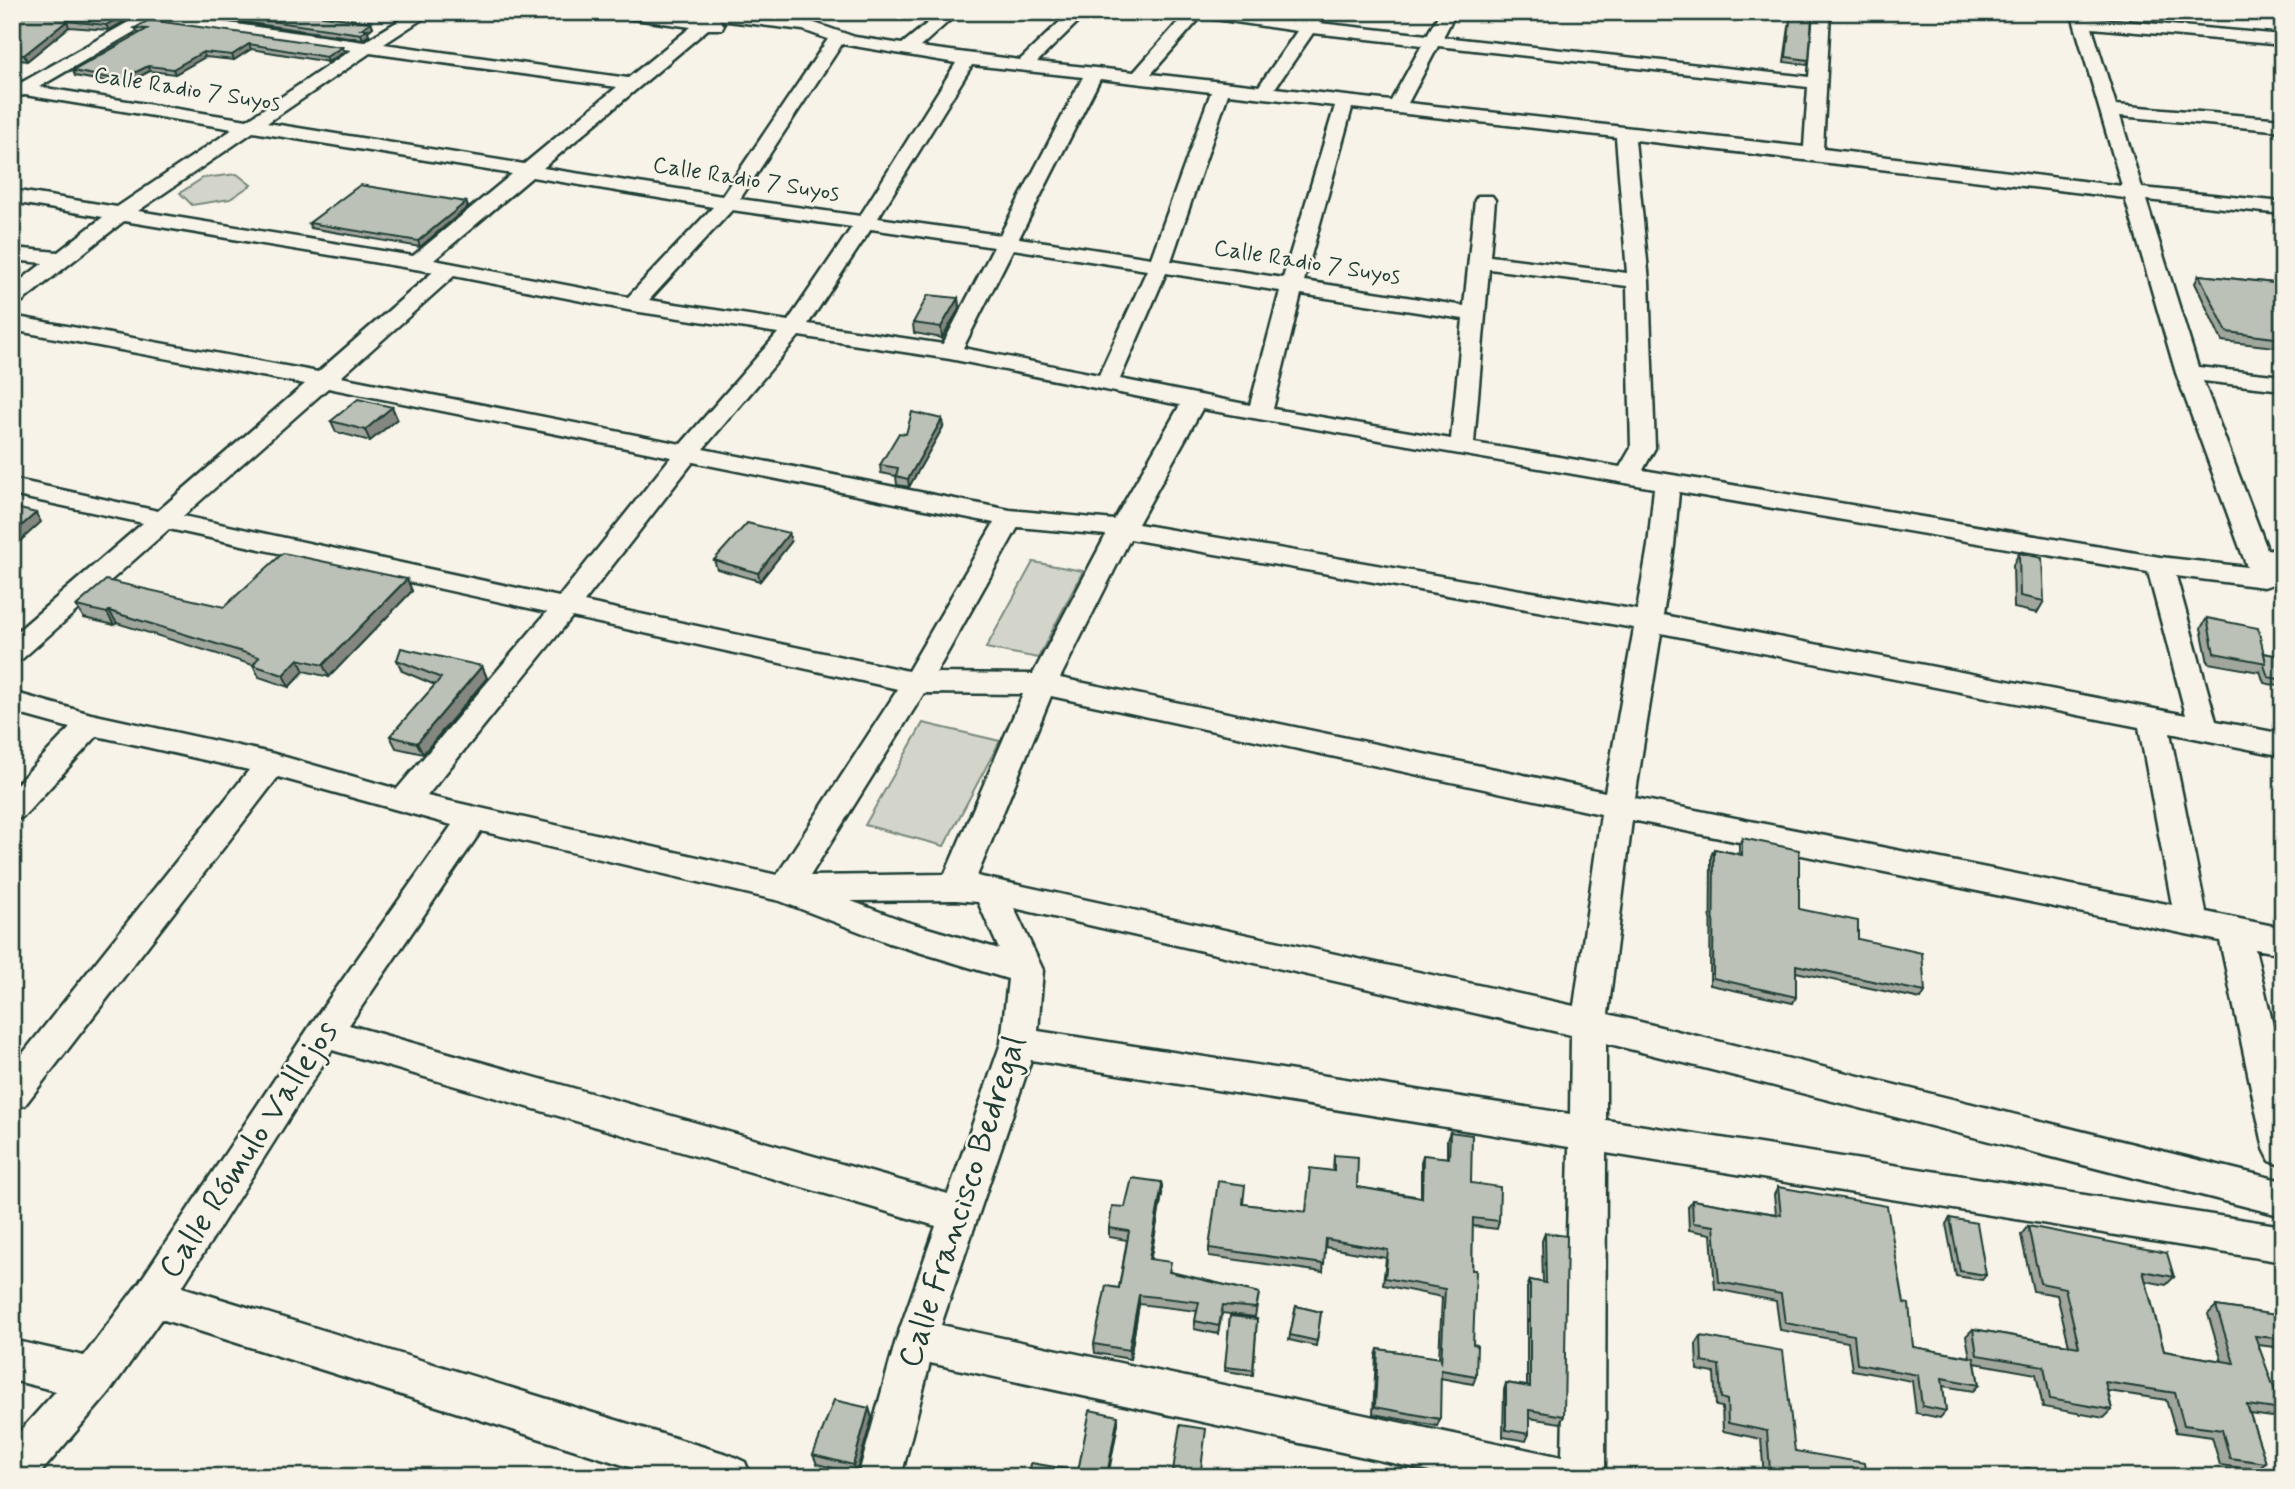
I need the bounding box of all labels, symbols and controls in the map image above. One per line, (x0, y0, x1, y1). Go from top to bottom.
street label: Calle Radio 7 Suyos (91, 60, 283, 120)
street label: Calle Radio 7 Suyos (650, 150, 842, 210)
street label: Calle Radio 7 Suyos (1211, 233, 1403, 293)
street label: Calle Rómulo Vallejos (149, 1013, 349, 1287)
street label: Calle Francisco Bedregal (889, 1030, 1037, 1374)

